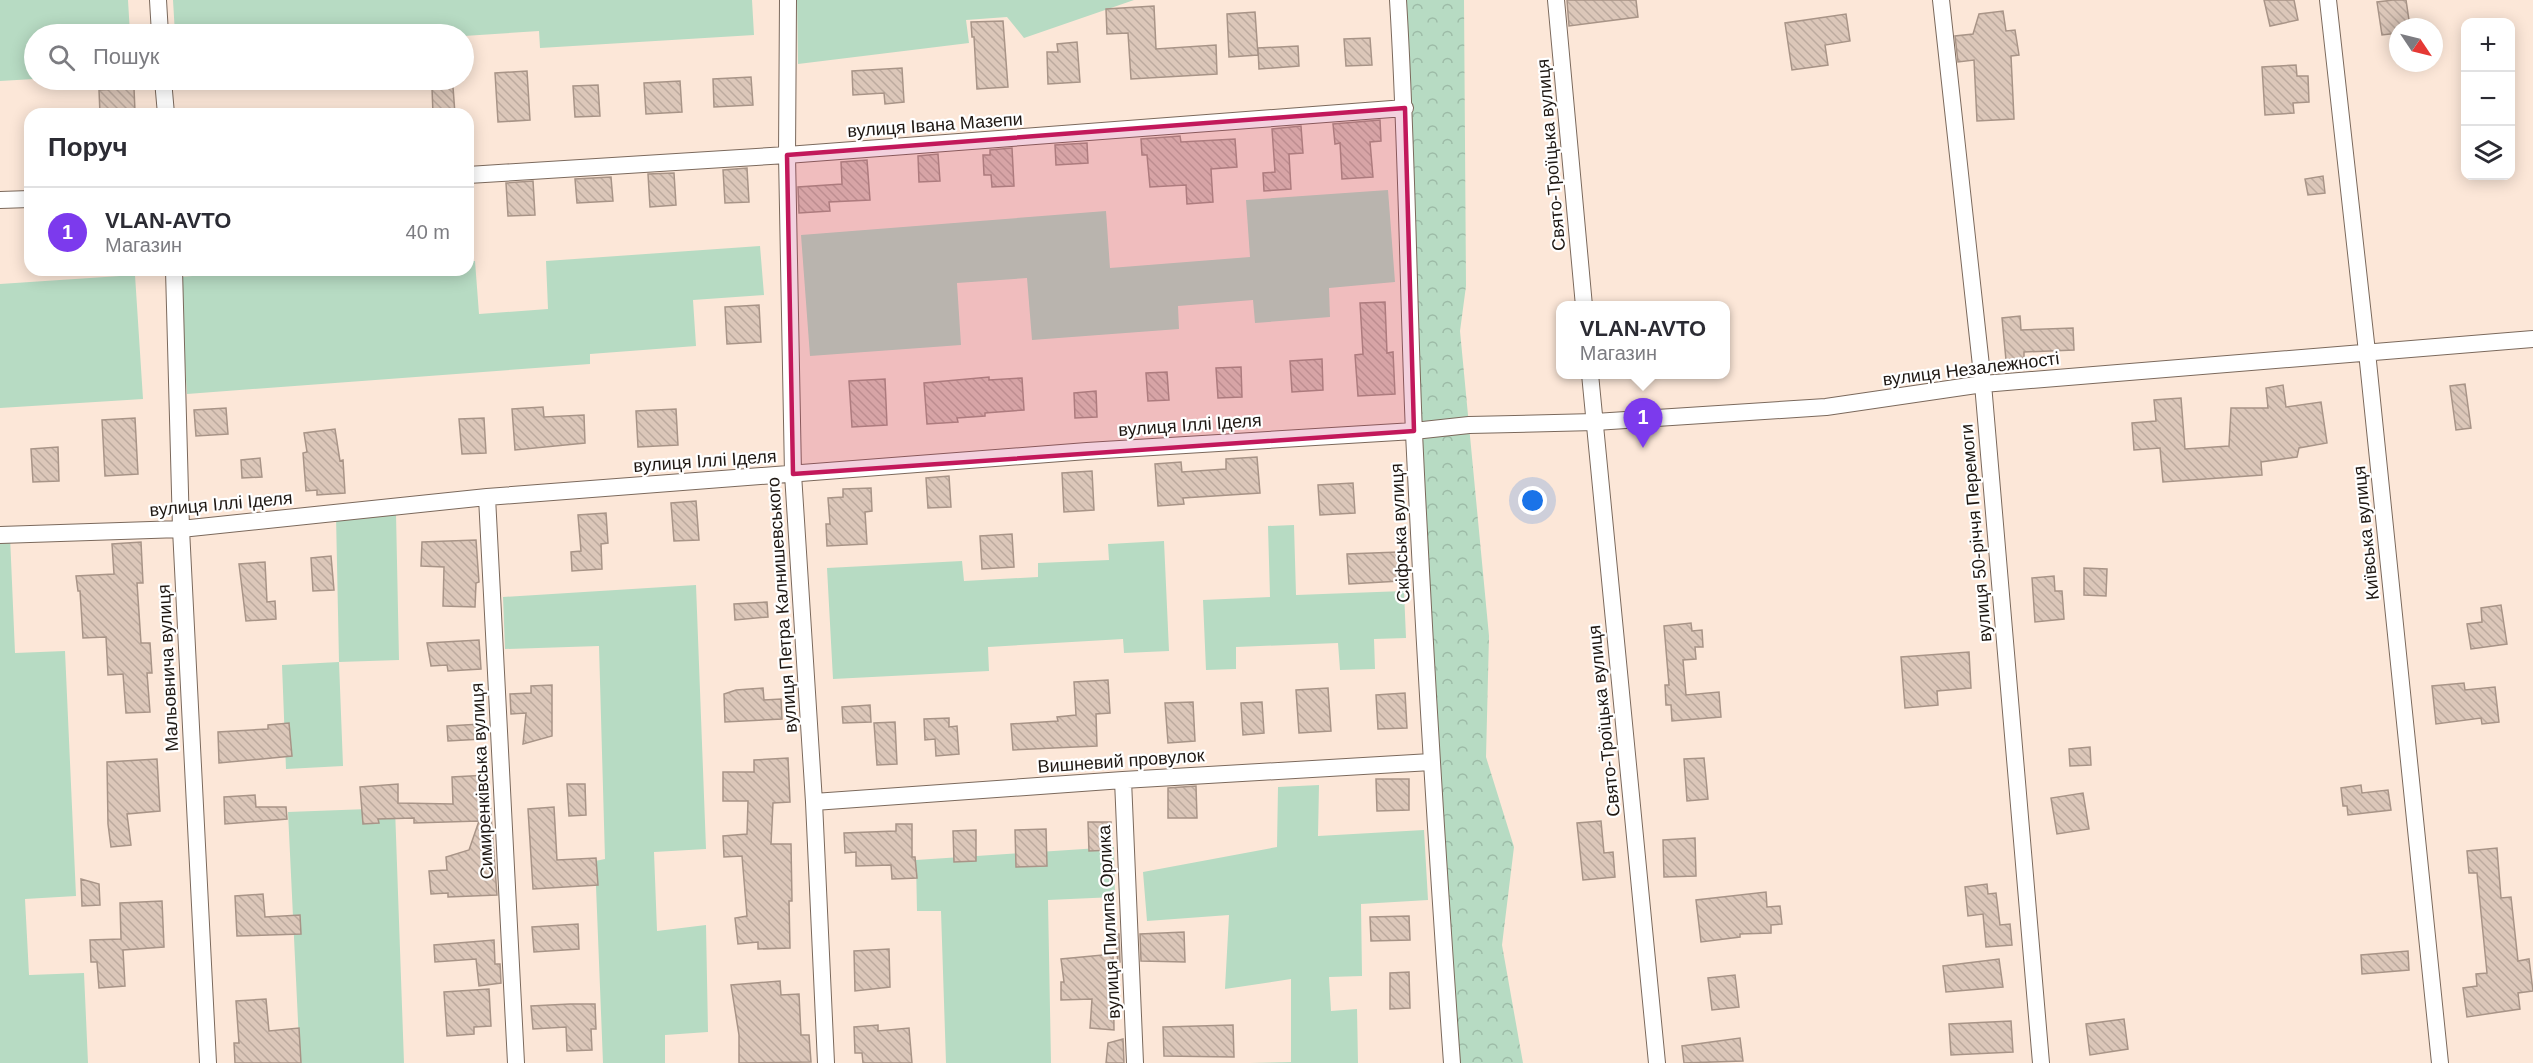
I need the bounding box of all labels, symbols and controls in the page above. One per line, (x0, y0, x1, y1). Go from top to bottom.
north arrow (2389, 18, 2443, 72)
map controls (2461, 18, 2515, 180)
button: + (2461, 18, 2515, 72)
search box (24, 24, 474, 90)
icon: search (45, 41, 78, 74)
text: Пошук (93, 44, 159, 69)
street label: Свято-Троїцька вулиця (1533, 58, 1569, 252)
button: − (2461, 72, 2515, 126)
street label: вулиця Івана Мазепи (847, 109, 1023, 141)
button: layers (2461, 126, 2515, 180)
text: Поруч (48, 132, 128, 162)
text: VLAN-AVTO (105, 208, 231, 233)
text: 1 (62, 221, 73, 243)
text: 40 m (406, 221, 450, 243)
text: Магазин (105, 234, 182, 256)
popup (1556, 301, 1730, 379)
text: VLAN-AVTO (1580, 316, 1706, 341)
text: Магазин (1580, 342, 1657, 364)
street label: вулиця Незалежності (1882, 348, 2060, 390)
pin: 1 (1624, 398, 1662, 448)
street label: вулиця Іллі Іделя (1118, 410, 1262, 440)
street label: вулиця 50-річчя Перемоги (1956, 423, 1996, 643)
street label: вулиця Іллі Іделя (633, 446, 777, 476)
street label: Скіфська вулиця (1386, 463, 1414, 603)
street label: Київська вулиця (2349, 465, 2383, 601)
street label: вулиця Петра Калнишевського (763, 476, 801, 734)
your location (1518, 486, 1547, 515)
street label: вулиця Іллі Іделя (149, 488, 293, 520)
street label: Мальовнича вулиця (154, 584, 182, 752)
street label: Свято-Троїцька вулиця (1584, 624, 1624, 818)
street label: Симиренківська вулиця (467, 682, 497, 880)
street label: Вишневий провулок (1037, 745, 1205, 777)
street label: вулиця Пилипа Орлика (1094, 824, 1124, 1019)

